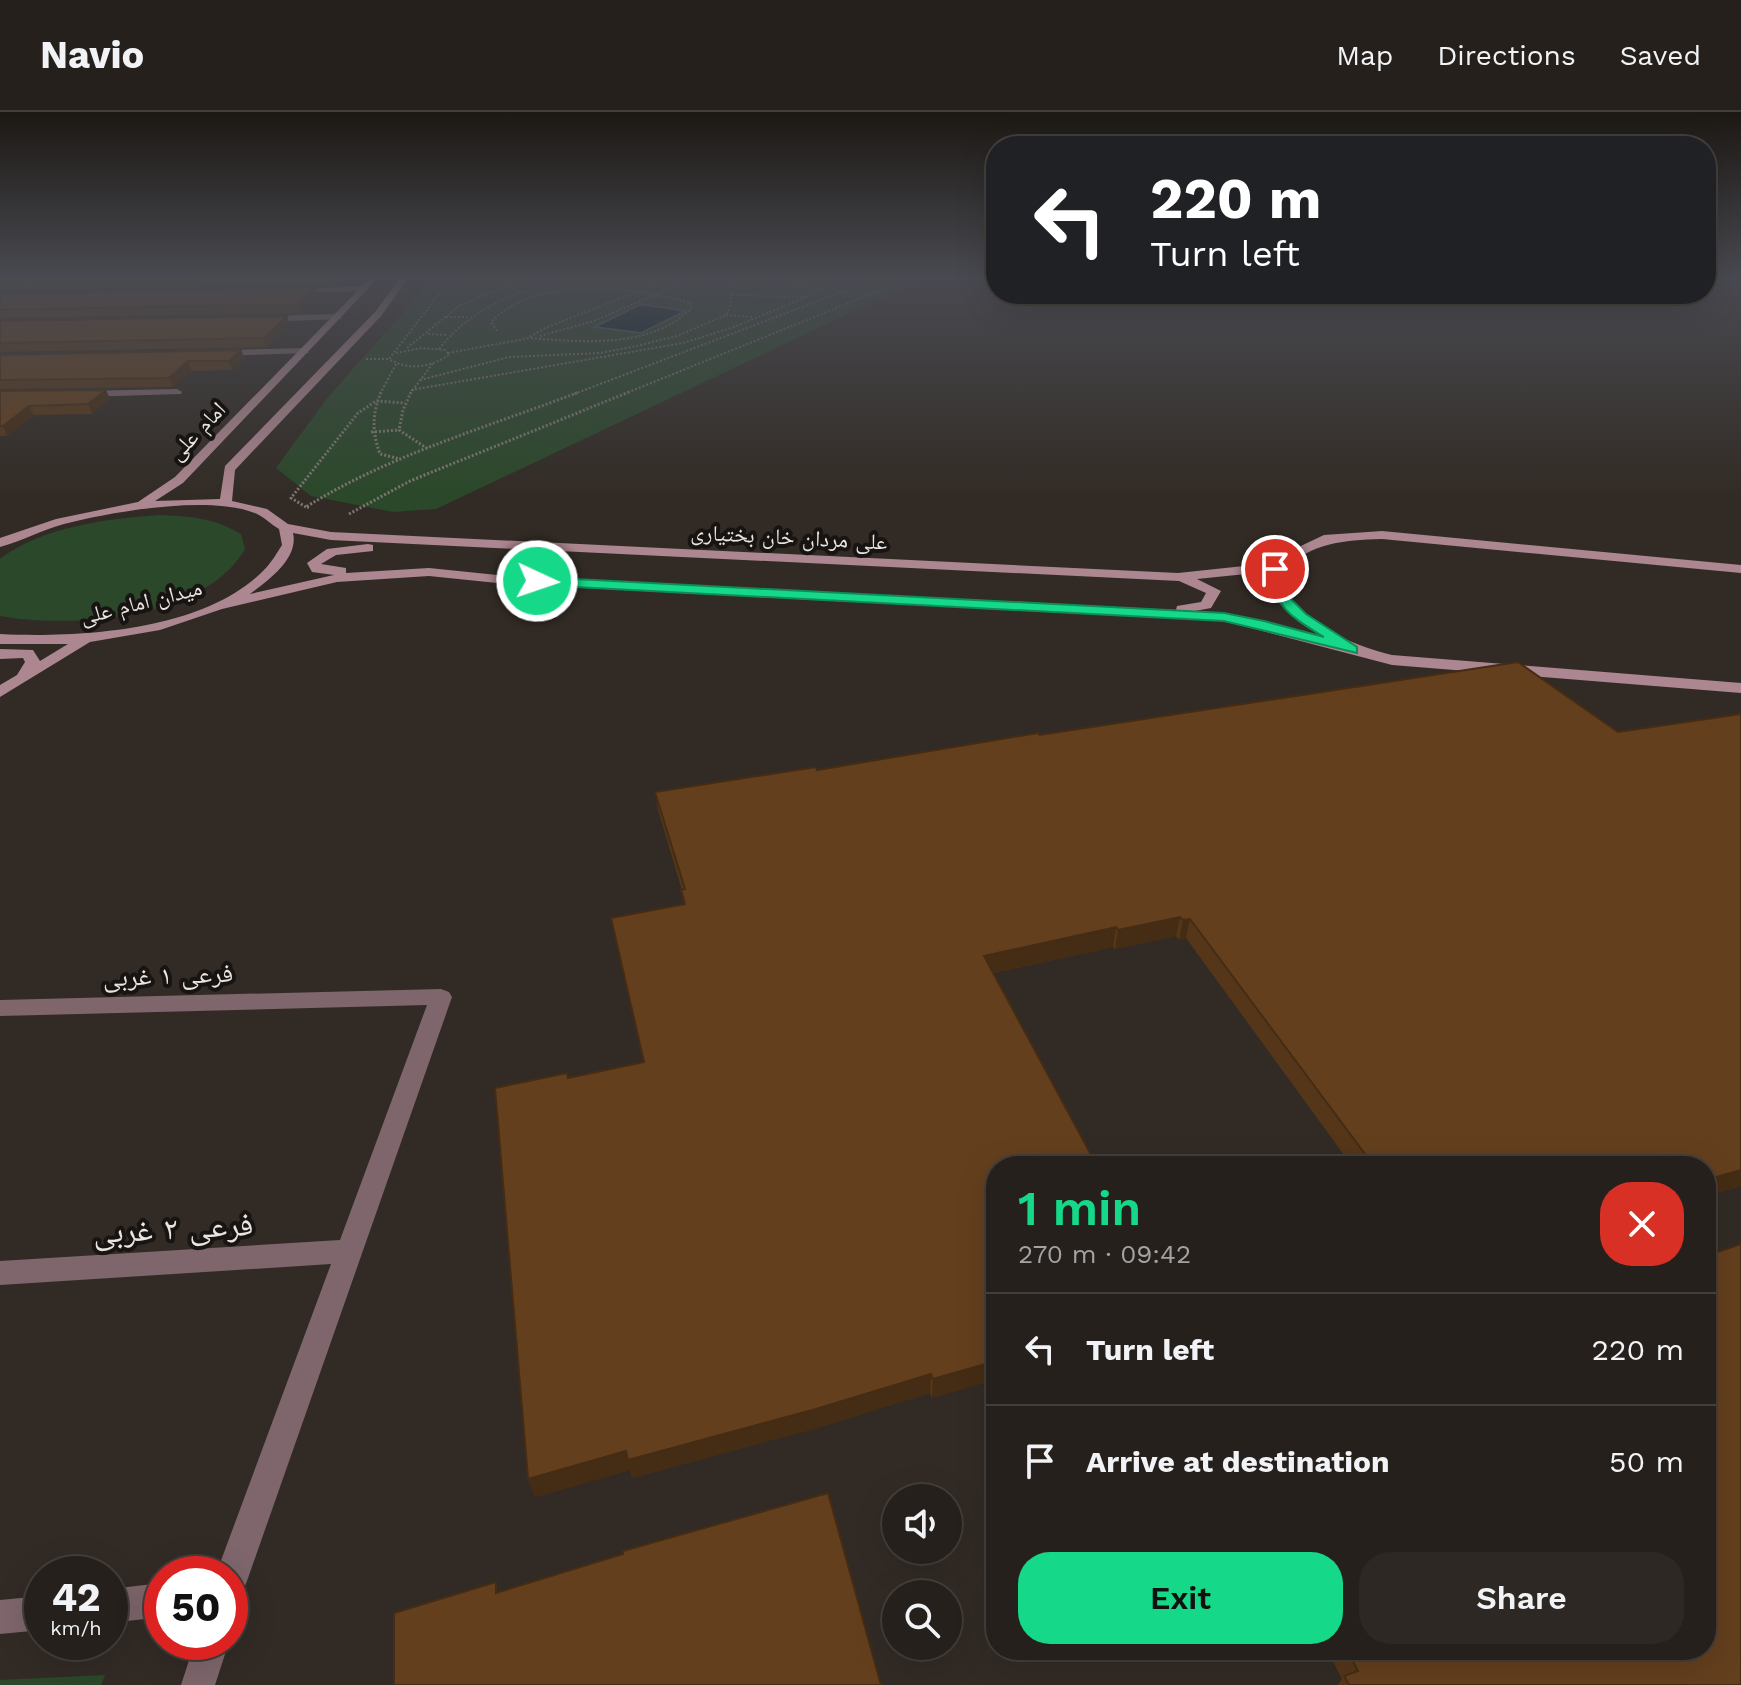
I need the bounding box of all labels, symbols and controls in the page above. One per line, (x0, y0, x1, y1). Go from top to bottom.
text: Navio (40, 33, 144, 77)
text: Map (1336, 39, 1393, 72)
text: Directions (1437, 39, 1576, 72)
text: Saved (1620, 39, 1701, 72)
text: 220 m (1150, 166, 1322, 232)
icon: left (1018, 168, 1122, 272)
text: Turn left (1150, 233, 1300, 275)
street label: امام علی (163, 397, 232, 467)
street label: علی مردان خان بختیاری (690, 519, 888, 556)
pin (1241, 535, 1309, 603)
position arrow (495, 539, 579, 623)
icon: arrive (1253, 547, 1297, 591)
street label: میدان امام علی (77, 575, 205, 631)
street label: فرعی ۱ غربی (102, 958, 234, 993)
text: 1 min (1018, 1180, 1141, 1237)
button: close (1600, 1182, 1684, 1266)
street label: فرعی ۲ غربی (92, 1205, 254, 1252)
text: 270 m · 09:42 (1018, 1239, 1191, 1269)
icon: left (1018, 1327, 1062, 1371)
text: Turn left (1086, 1332, 1214, 1367)
text: 220 m (1592, 1332, 1684, 1367)
icon: arrive (1018, 1439, 1062, 1483)
text: Arrive at destination (1086, 1444, 1390, 1479)
text: 50 m (1609, 1444, 1684, 1479)
map controls (882, 1484, 962, 1660)
button: sound (882, 1484, 962, 1564)
button: Exit (1018, 1552, 1343, 1644)
button: Share (1359, 1552, 1684, 1644)
speed limit sign: 50 (144, 1556, 248, 1660)
text: 42 (51, 1574, 101, 1621)
button: search (882, 1580, 962, 1660)
text: km/h (50, 1616, 102, 1640)

